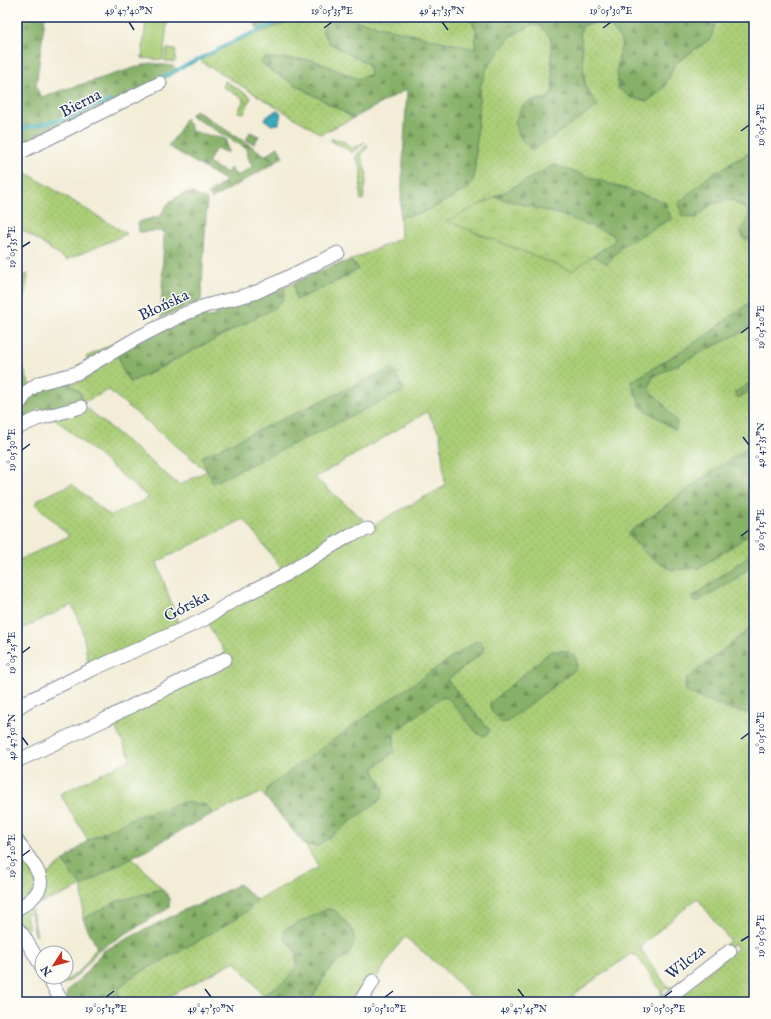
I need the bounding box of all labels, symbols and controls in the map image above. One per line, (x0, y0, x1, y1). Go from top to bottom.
text: 49°47'40"N (105, 5, 153, 18)
text: 19°05'35"E (311, 5, 353, 18)
text: 49°47'35"N (419, 5, 465, 18)
text: 19°05'30"E (589, 5, 633, 18)
street label: Bierna (57, 85, 105, 123)
text: 19°05'25"E (755, 104, 768, 146)
text: 19°05'35"E (6, 226, 19, 268)
street label: Błońska (136, 286, 192, 326)
text: 19°05'20"E (755, 305, 768, 349)
text: 49°47'35"N (755, 422, 768, 468)
text: 19°05'30"E (6, 428, 19, 472)
text: 19°05'15"E (755, 509, 768, 551)
street label: Górska (161, 587, 213, 627)
text: 19°05'25"E (6, 632, 19, 674)
text: 19°05'10"E (755, 711, 768, 755)
text: 49°47'50"N (6, 713, 19, 760)
text: 19°05'20"E (6, 834, 19, 878)
text: 19°05'05"E (755, 914, 768, 957)
street label: Wilcza (662, 941, 710, 985)
north arrow (34, 945, 74, 985)
text: N (38, 962, 56, 979)
text: 19°05'15"E (85, 1003, 127, 1016)
text: 49°47'50"N (188, 1003, 235, 1016)
text: 19°05'10"E (363, 1003, 407, 1016)
text: 49°47'45"N (501, 1003, 548, 1016)
text: 19°05'05"E (643, 1003, 686, 1016)

